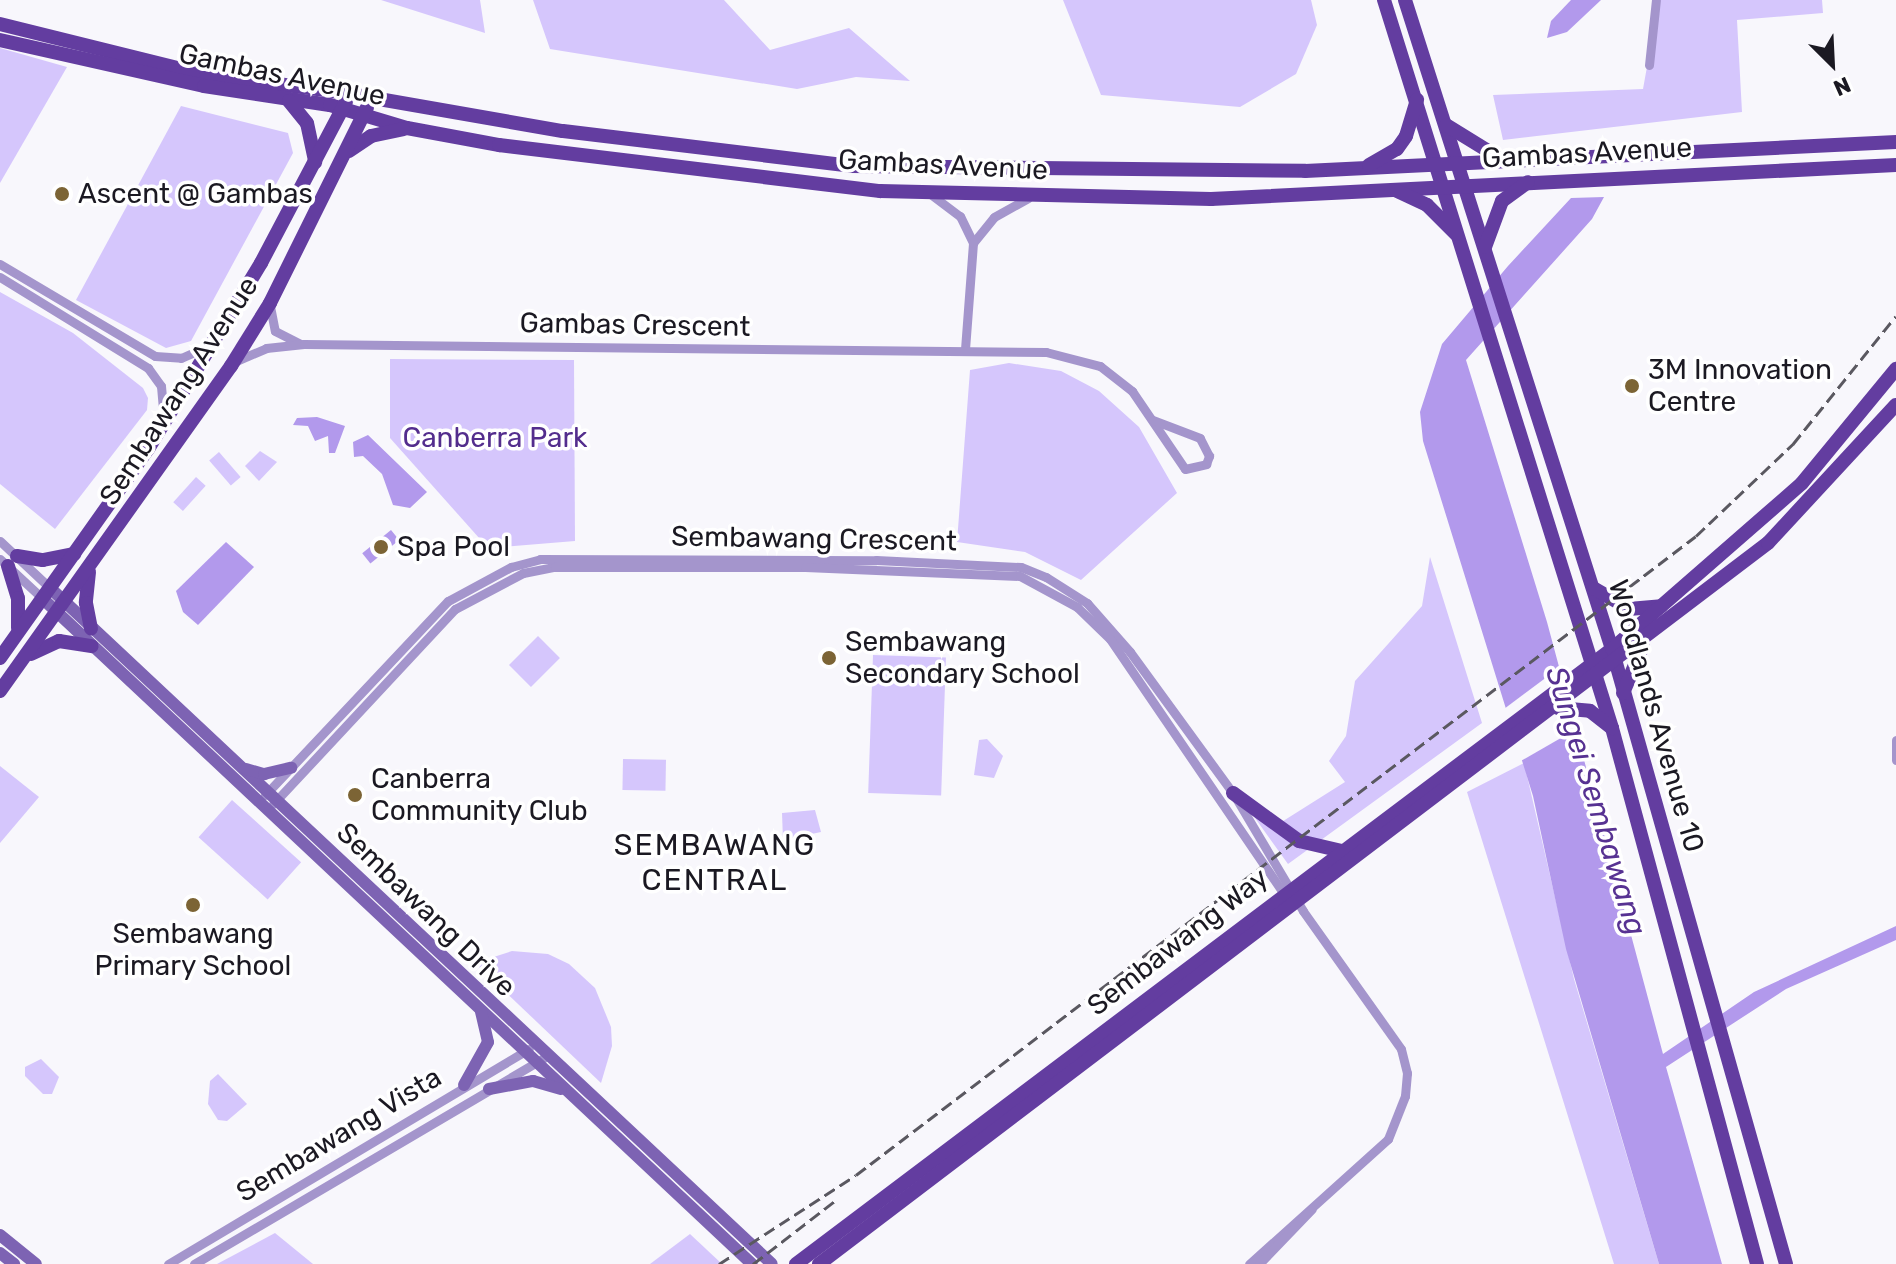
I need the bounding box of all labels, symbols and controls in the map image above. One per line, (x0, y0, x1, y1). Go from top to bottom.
north arrow (1792, 24, 1872, 104)
street label: Gambas Avenue (175, 37, 389, 113)
text: N (1829, 71, 1855, 102)
street label: Gambas Avenue (1481, 131, 1693, 175)
street label: Gambas Avenue (837, 143, 1049, 187)
place label: Ascent @ Gambas (78, 177, 313, 211)
marker: Ascent @ Gambas (53, 185, 71, 203)
street label: Sembawang Avenue (92, 270, 266, 512)
street label: Gambas Crescent (519, 306, 751, 344)
place label: 3M Innovation Centre (1648, 353, 1832, 419)
marker: 3M Innovation Centre (1623, 377, 1641, 395)
park label: Canberra Park (402, 421, 588, 455)
street label: Sembawang Crescent (671, 520, 957, 558)
place label: Spa Pool (397, 530, 510, 564)
marker: Spa Pool (372, 538, 390, 556)
street label: Woodlands Avenue 10 (1601, 576, 1711, 856)
place label: Sembawang Secondary School (845, 625, 1081, 691)
marker: Sembawang Secondary School (820, 649, 838, 667)
water label: Sungei Sembawang (1538, 662, 1654, 940)
place label: Canberra Community Club (371, 762, 588, 828)
marker: Canberra Community Club (346, 786, 364, 804)
street label: Sembawang Drive (330, 816, 522, 1004)
district label: SEMBAWANG CENTRAL (614, 827, 816, 898)
street label: Sembawang Way (1081, 861, 1275, 1023)
marker: Sembawang Primary School (184, 896, 202, 914)
place label: Sembawang Primary School (94, 917, 292, 983)
street label: Sembawang Vista (230, 1060, 448, 1210)

